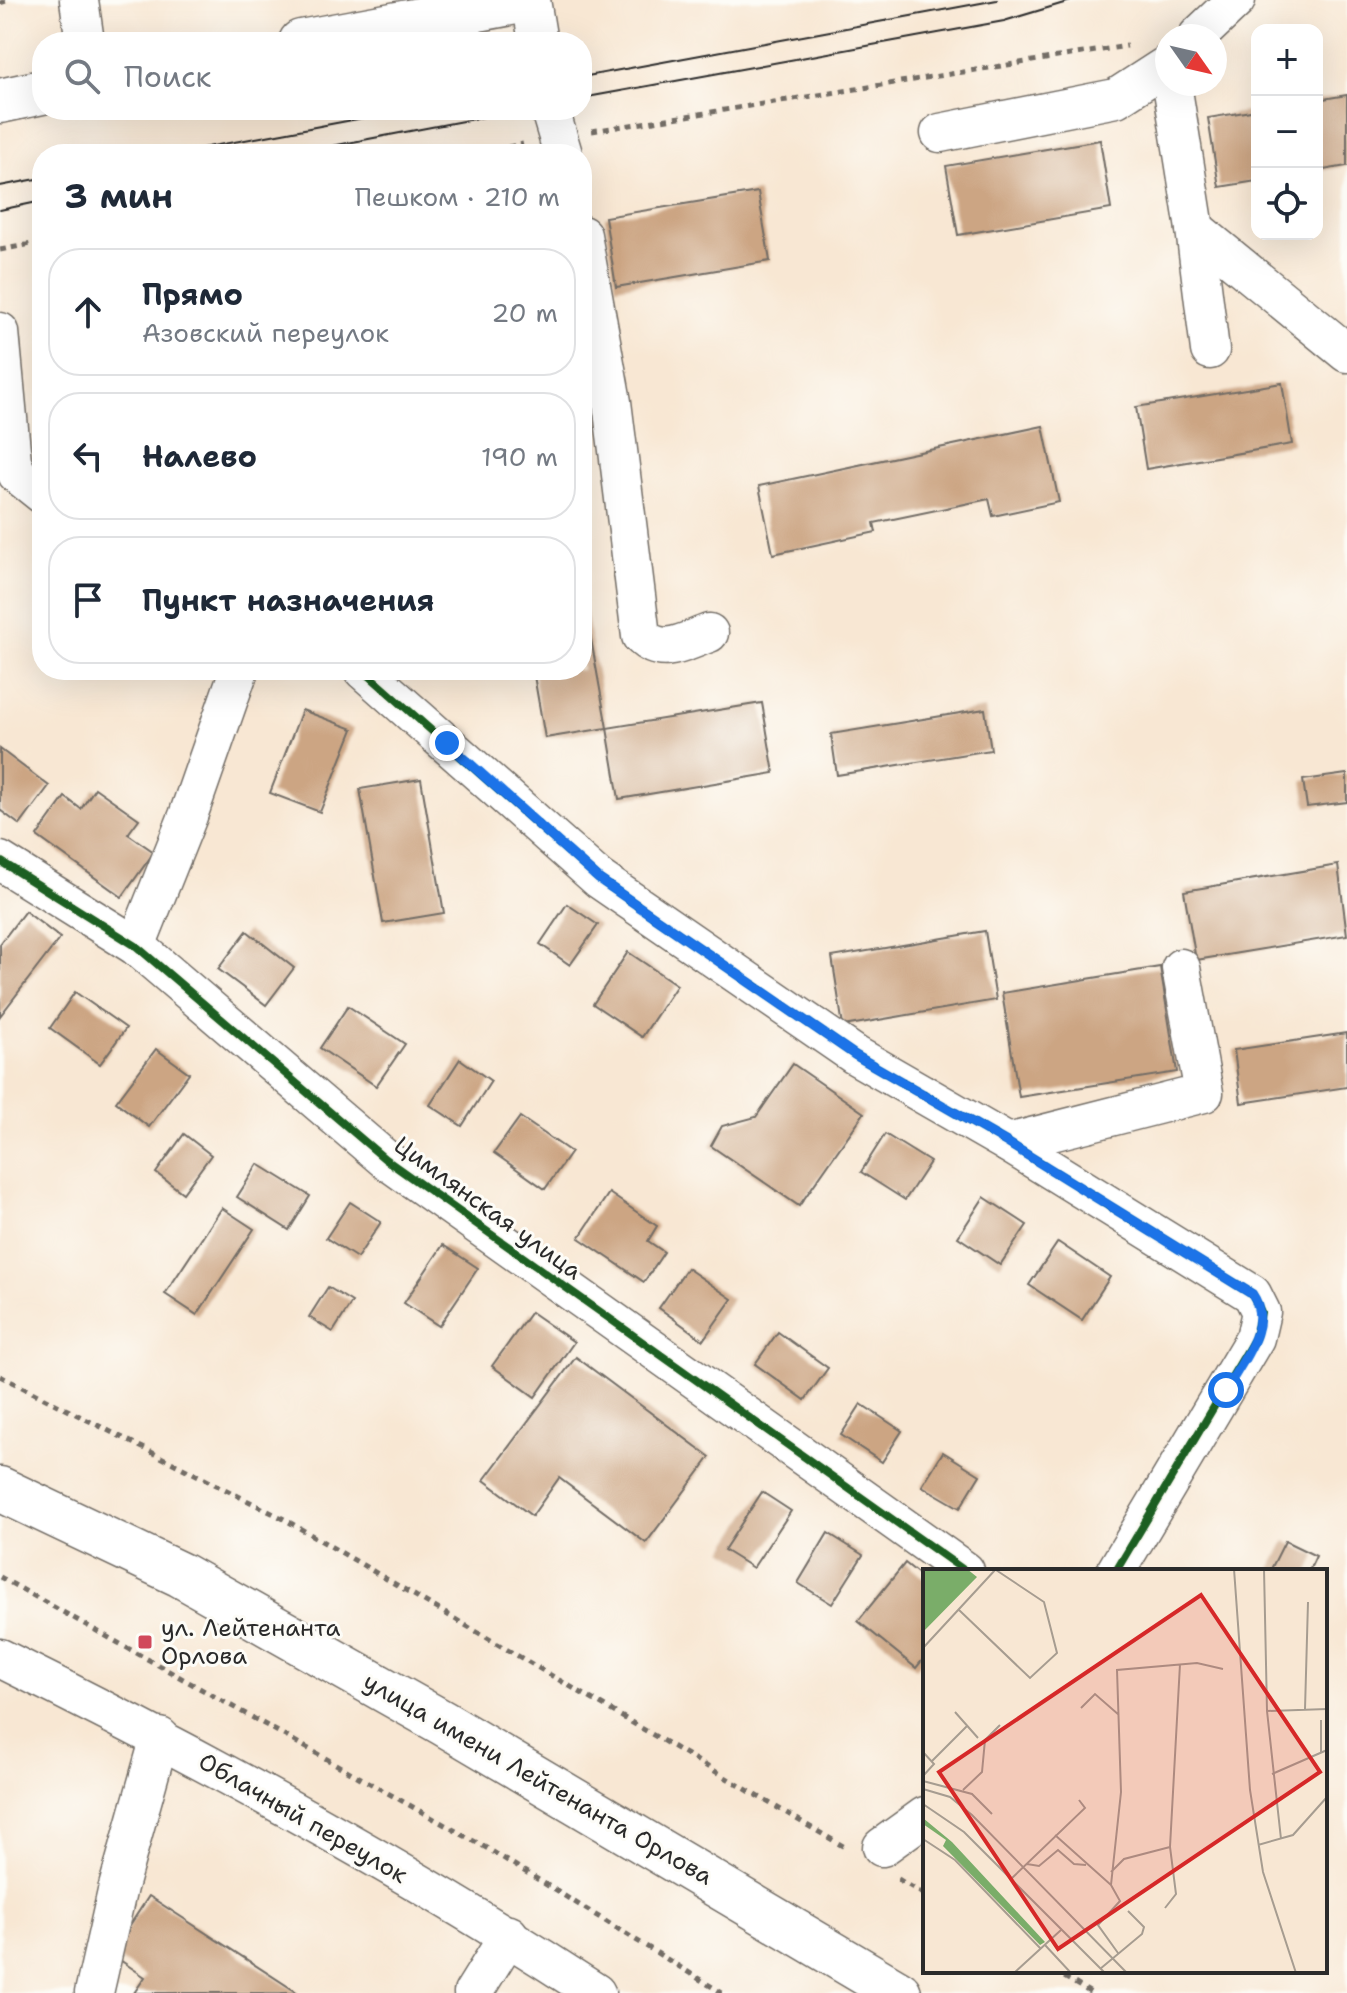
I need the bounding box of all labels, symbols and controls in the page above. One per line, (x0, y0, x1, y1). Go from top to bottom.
north arrow (1155, 24, 1227, 96)
map controls (1251, 24, 1323, 240)
button: + (1251, 24, 1323, 96)
search box (32, 32, 592, 120)
icon: search (60, 54, 104, 98)
text: Поиск (124, 56, 212, 97)
button: − (1251, 96, 1323, 168)
button: locate (1251, 168, 1323, 240)
text: 3 мин (64, 173, 173, 219)
text: Пешком · 210 m (355, 179, 560, 214)
text: Прямо (142, 274, 243, 315)
icon: ahead (66, 290, 110, 334)
text: 20 m (491, 295, 558, 330)
text: Азовский переулок (142, 315, 389, 350)
icon: left (66, 434, 110, 478)
text: Налево (142, 436, 257, 477)
text: 190 m (481, 439, 558, 474)
icon: arrive (66, 578, 110, 622)
text: Пункт назначения (142, 580, 434, 621)
route end (429, 725, 465, 761)
street label: Цимлянская улица (388, 1129, 588, 1287)
route start (1208, 1372, 1244, 1408)
inset map (923, 1569, 1327, 1973)
place label: ул. Лейтенанта Орлова (161, 1612, 340, 1672)
marker: ул. Лейтенанта Орлова (136, 1633, 154, 1651)
street label: улица имени Лейтенанта Орлова (357, 1666, 719, 1893)
street label: Облачный переулок (193, 1745, 413, 1891)

